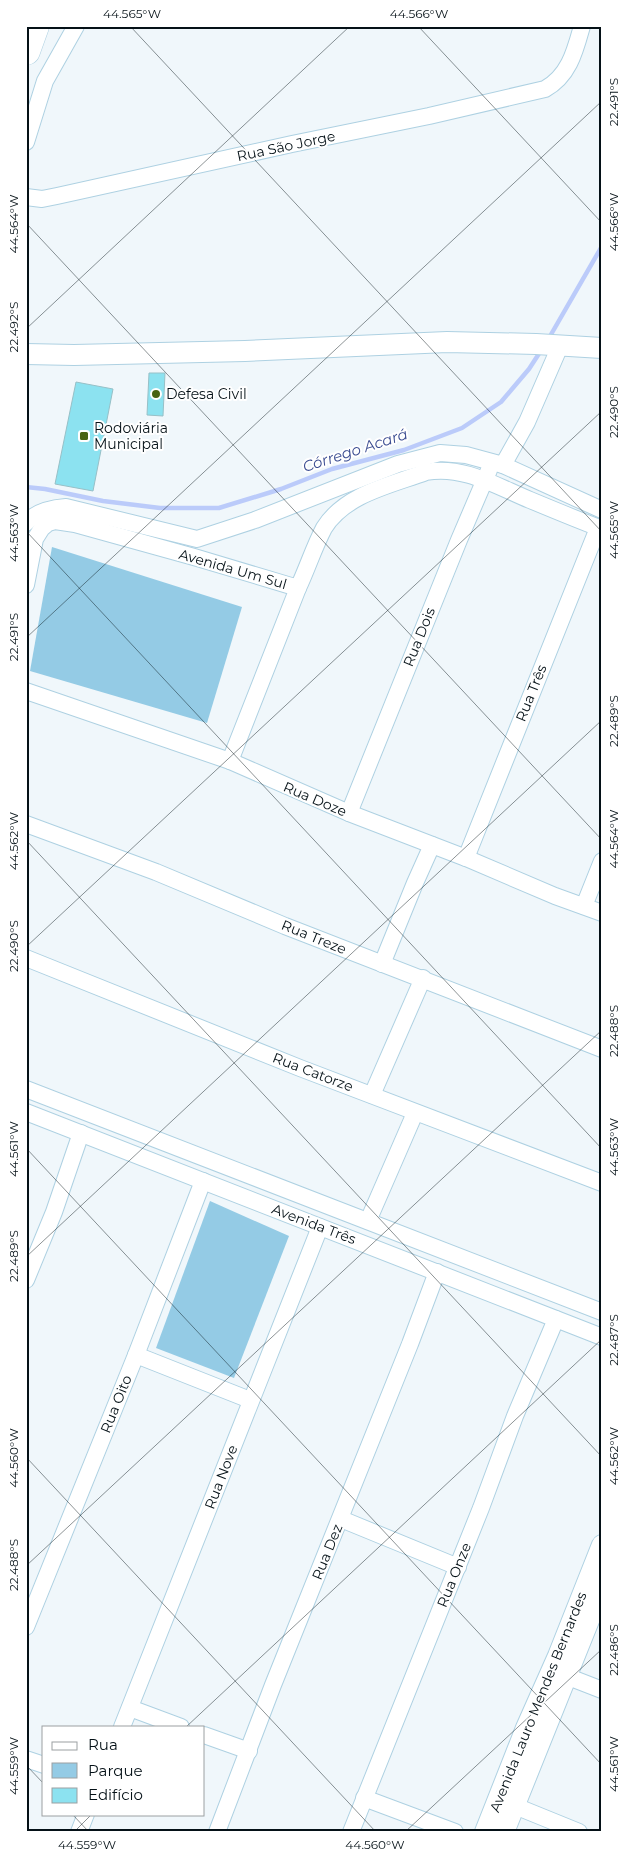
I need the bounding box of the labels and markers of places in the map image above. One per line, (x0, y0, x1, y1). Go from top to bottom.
place label: Defesa Civil (166, 385, 247, 403)
marker: Defesa Civil (150, 388, 162, 400)
place label: Rodoviária Municipal (94, 419, 168, 453)
marker: Rodoviária Municipal (78, 430, 90, 442)

